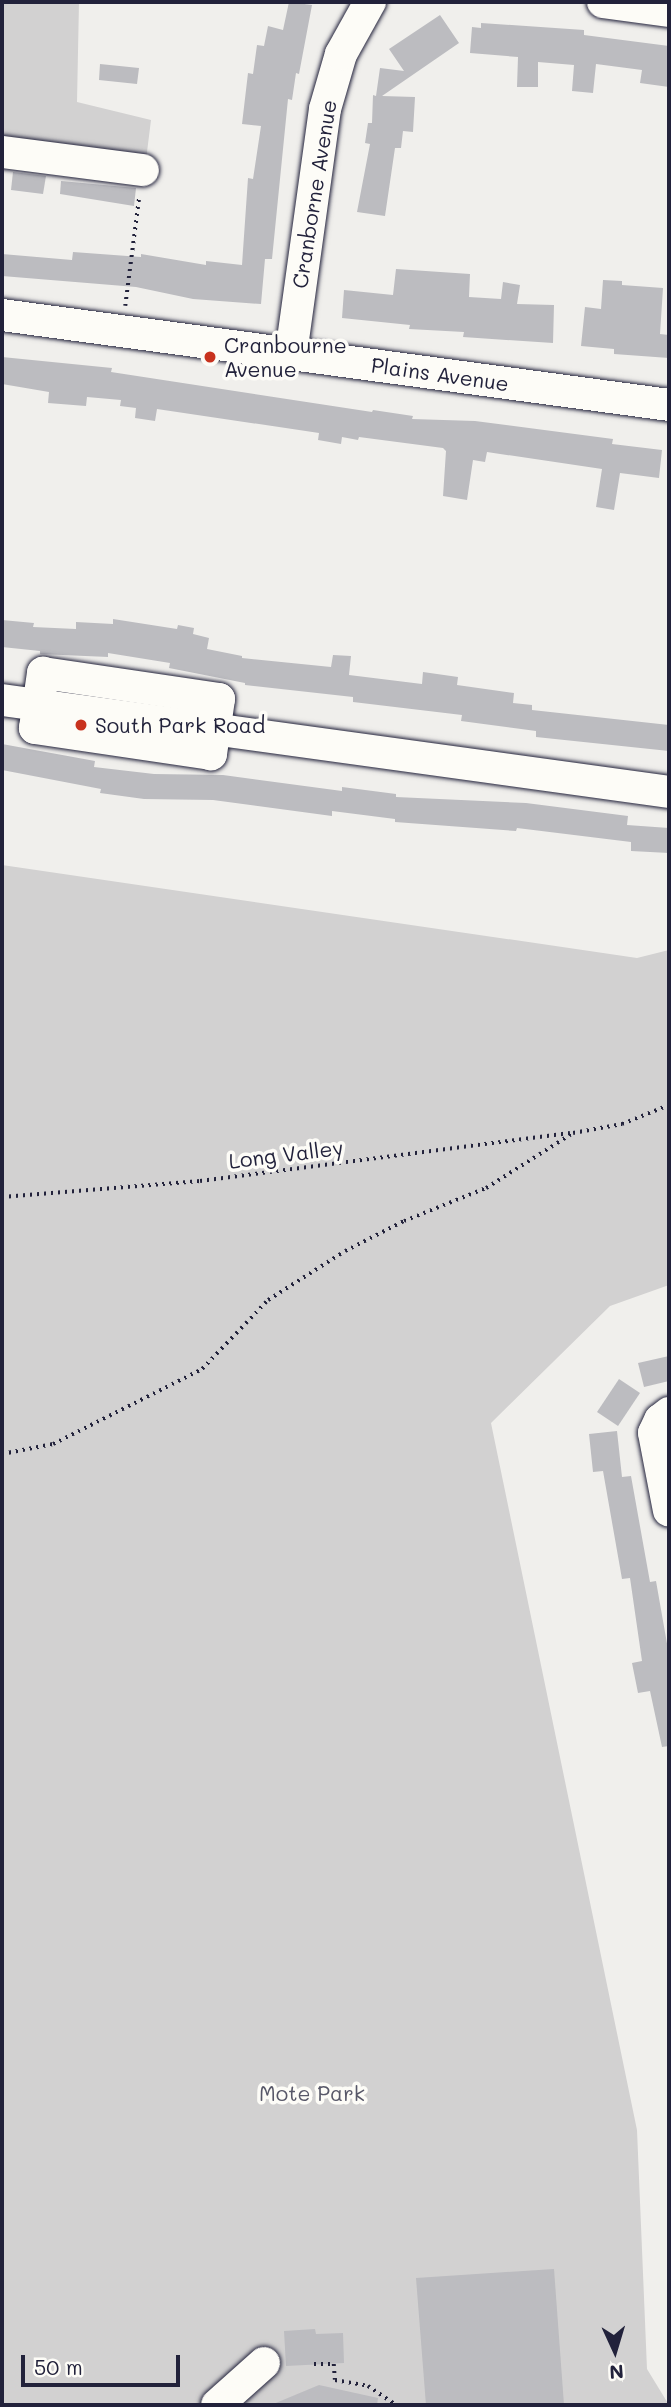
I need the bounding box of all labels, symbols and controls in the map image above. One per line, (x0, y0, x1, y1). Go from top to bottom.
street label: Cranborne Avenue (287, 98, 341, 290)
place label: Cranbourne Avenue (224, 332, 347, 382)
marker: Cranbourne Avenue (202, 349, 218, 365)
street label: Plains Avenue (370, 352, 510, 396)
place label: South Park Road (95, 712, 265, 738)
marker: South Park Road (73, 717, 89, 733)
street label: Long Valley (227, 1134, 345, 1174)
park label: Mote Park (259, 2080, 365, 2106)
north arrow (580, 2316, 650, 2386)
scale bar (24, 2340, 184, 2384)
text: 50 m (34, 2353, 83, 2380)
text: N (608, 2359, 625, 2385)

